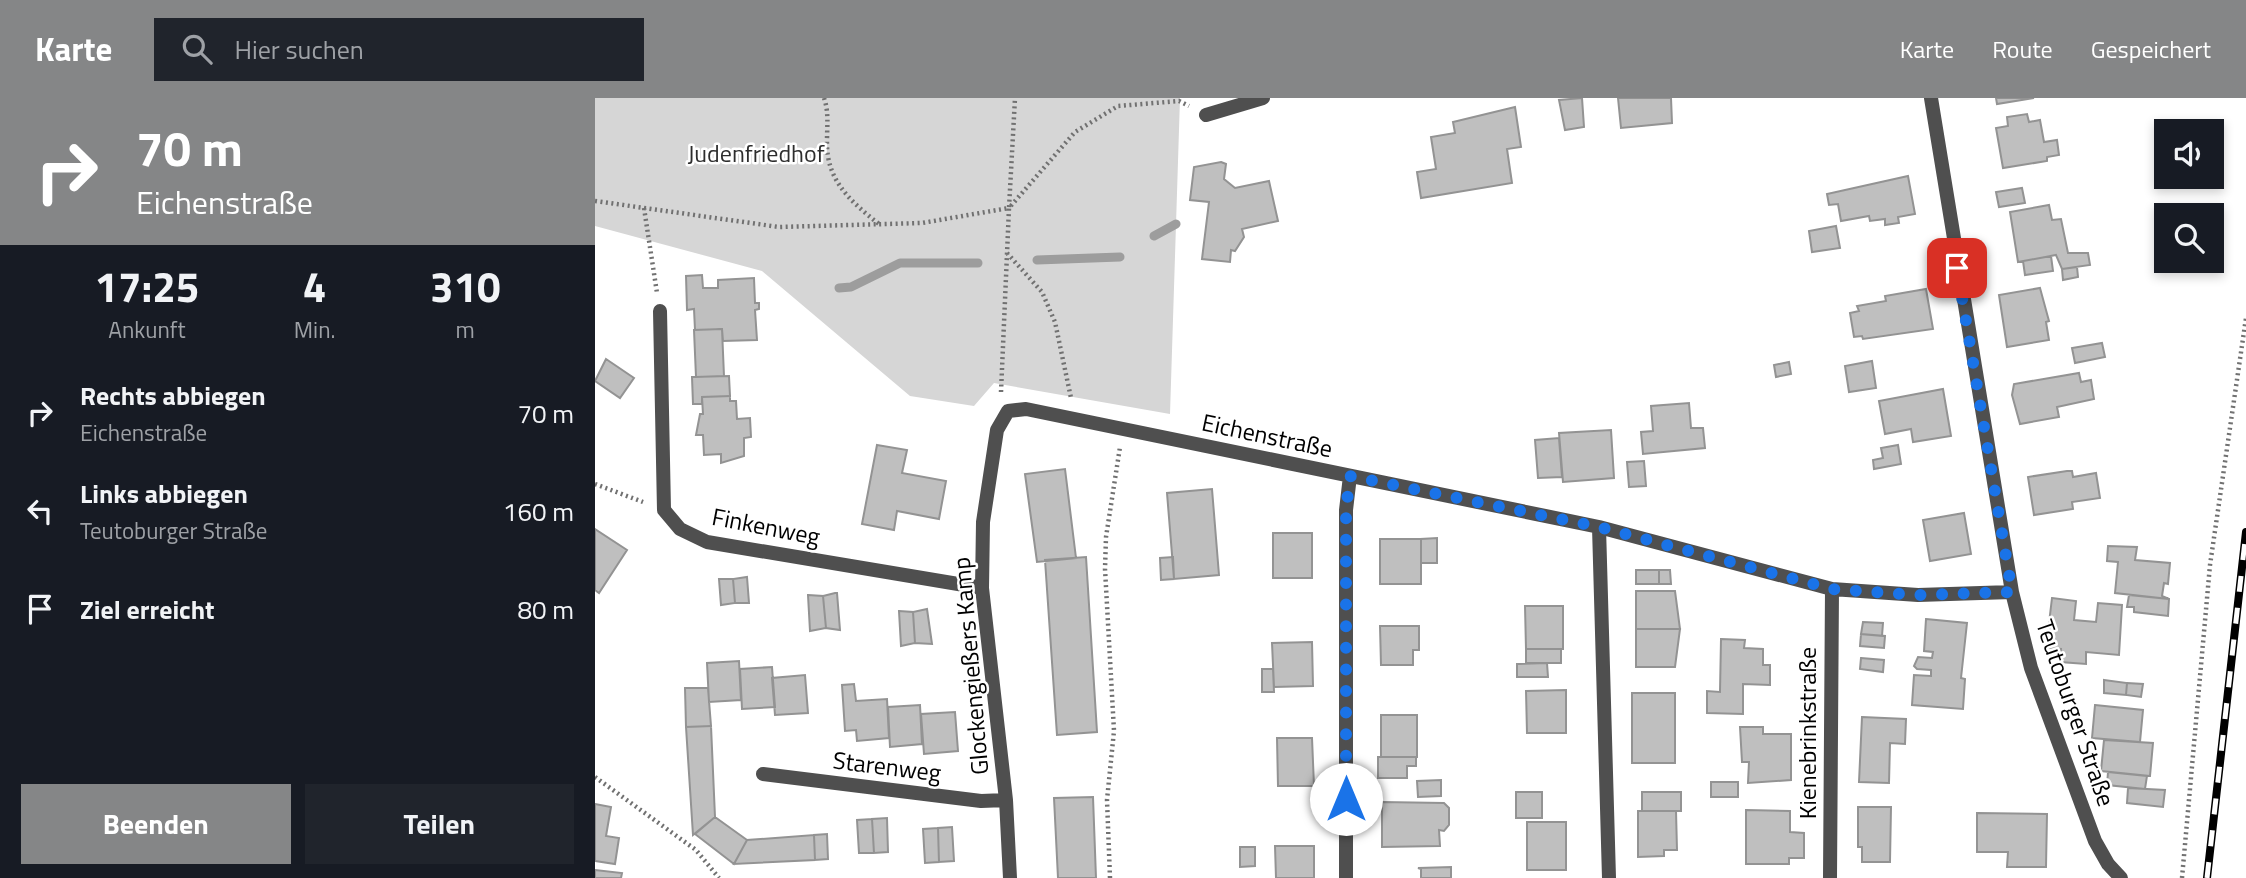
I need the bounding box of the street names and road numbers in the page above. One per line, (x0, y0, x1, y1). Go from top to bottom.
street label: Eichenstraße (1199, 404, 1336, 466)
street label: Finkenweg (709, 498, 823, 554)
street label: Glockengießers Kamp (943, 556, 997, 776)
street label: Teutoburger Straße (2027, 614, 2125, 811)
street label: Kienebrinkstraße (1789, 647, 1825, 819)
street label: Starenweg (831, 742, 943, 791)

